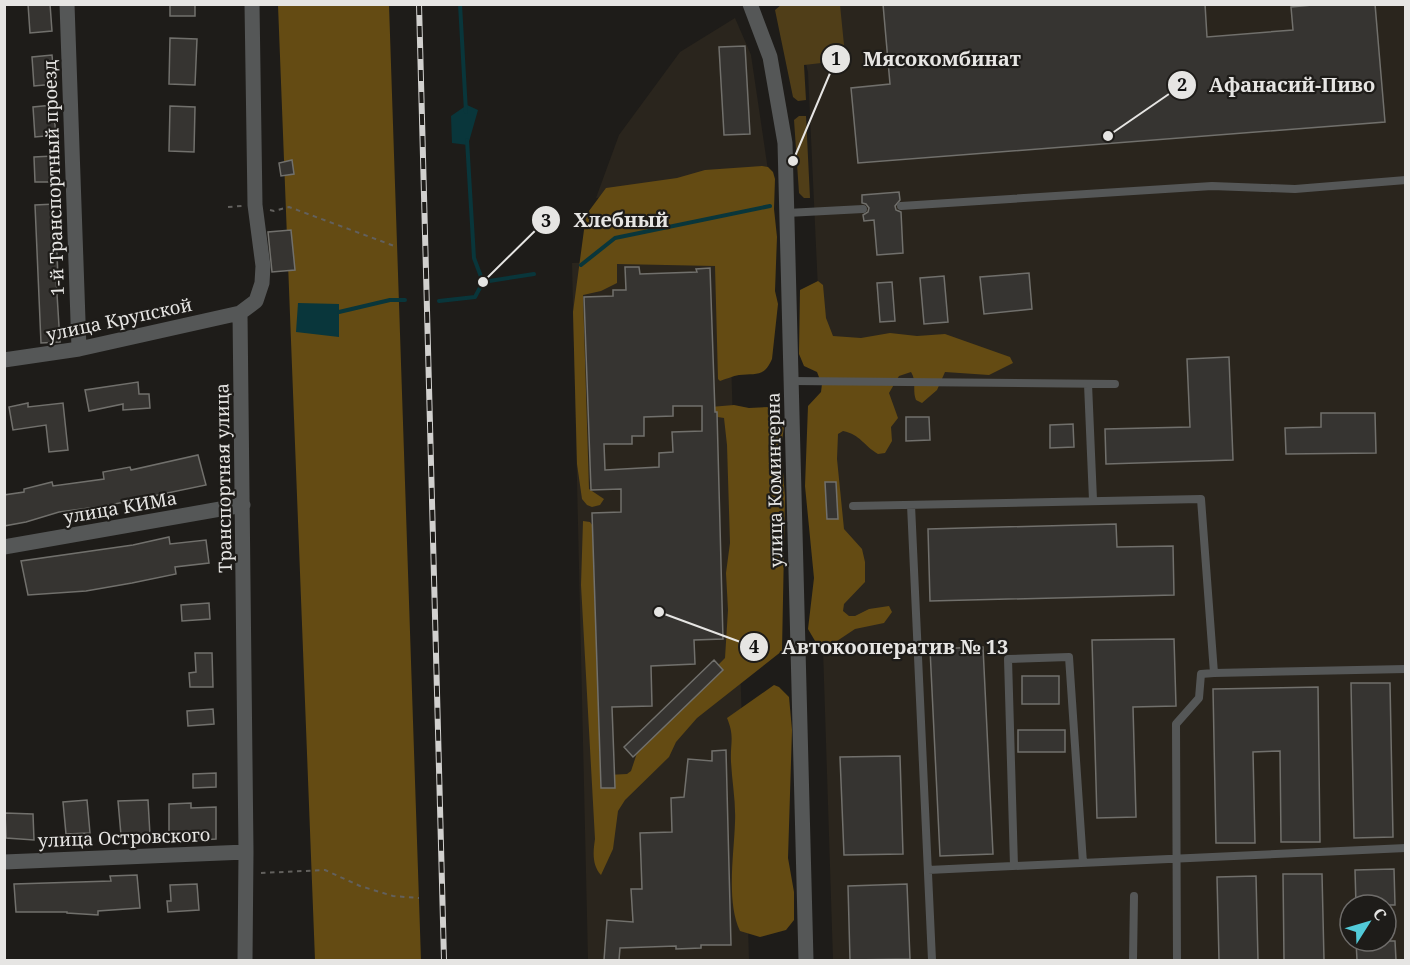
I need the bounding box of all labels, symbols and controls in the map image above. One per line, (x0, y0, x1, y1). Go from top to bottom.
callout: Мясокомбинат (821, 40, 1033, 78)
text: Мясокомбинат (863, 45, 1021, 72)
text: 1 (831, 46, 841, 70)
street label: 1-й Транспортный проезд (37, 60, 69, 296)
callout: Афанасий-Пиво (1167, 66, 1387, 104)
text: Афанасий-Пиво (1209, 71, 1375, 98)
text: 2 (1177, 72, 1187, 96)
callout: Хлебный (531, 201, 680, 239)
text: Хлебный (573, 206, 669, 233)
text: 3 (541, 208, 551, 232)
street label: улица Крупской (44, 292, 194, 346)
street label: Транспортная улица (209, 383, 237, 573)
street label: улица Коминтерна (760, 392, 788, 568)
street label: улица КИМа (61, 485, 179, 529)
callout: Автокооператив № 13 (739, 628, 1020, 666)
text: Автокооператив № 13 (782, 633, 1008, 660)
text: 4 (749, 634, 759, 658)
street label: улица Островского (37, 822, 211, 852)
north arrow (1338, 893, 1398, 953)
text: С (1368, 903, 1392, 925)

